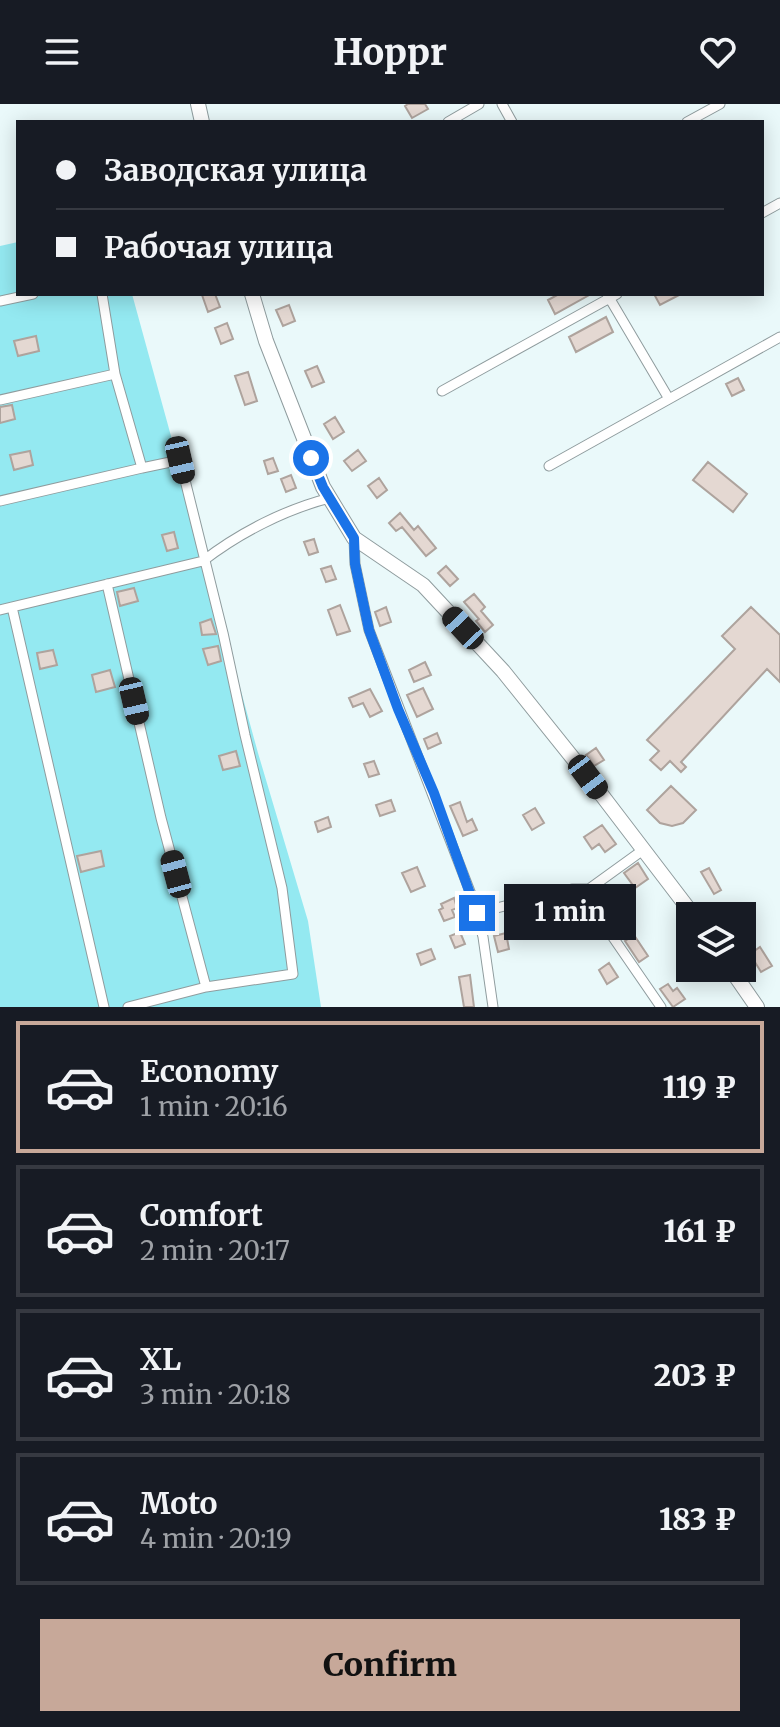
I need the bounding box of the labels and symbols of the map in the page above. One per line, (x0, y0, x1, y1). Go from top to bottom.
car (163, 434, 197, 486)
route start (293, 440, 329, 476)
car (438, 602, 488, 654)
car (117, 675, 151, 727)
car (564, 751, 612, 803)
car (158, 848, 194, 900)
callout: 1 min (505, 885, 637, 941)
route end (459, 895, 495, 931)

